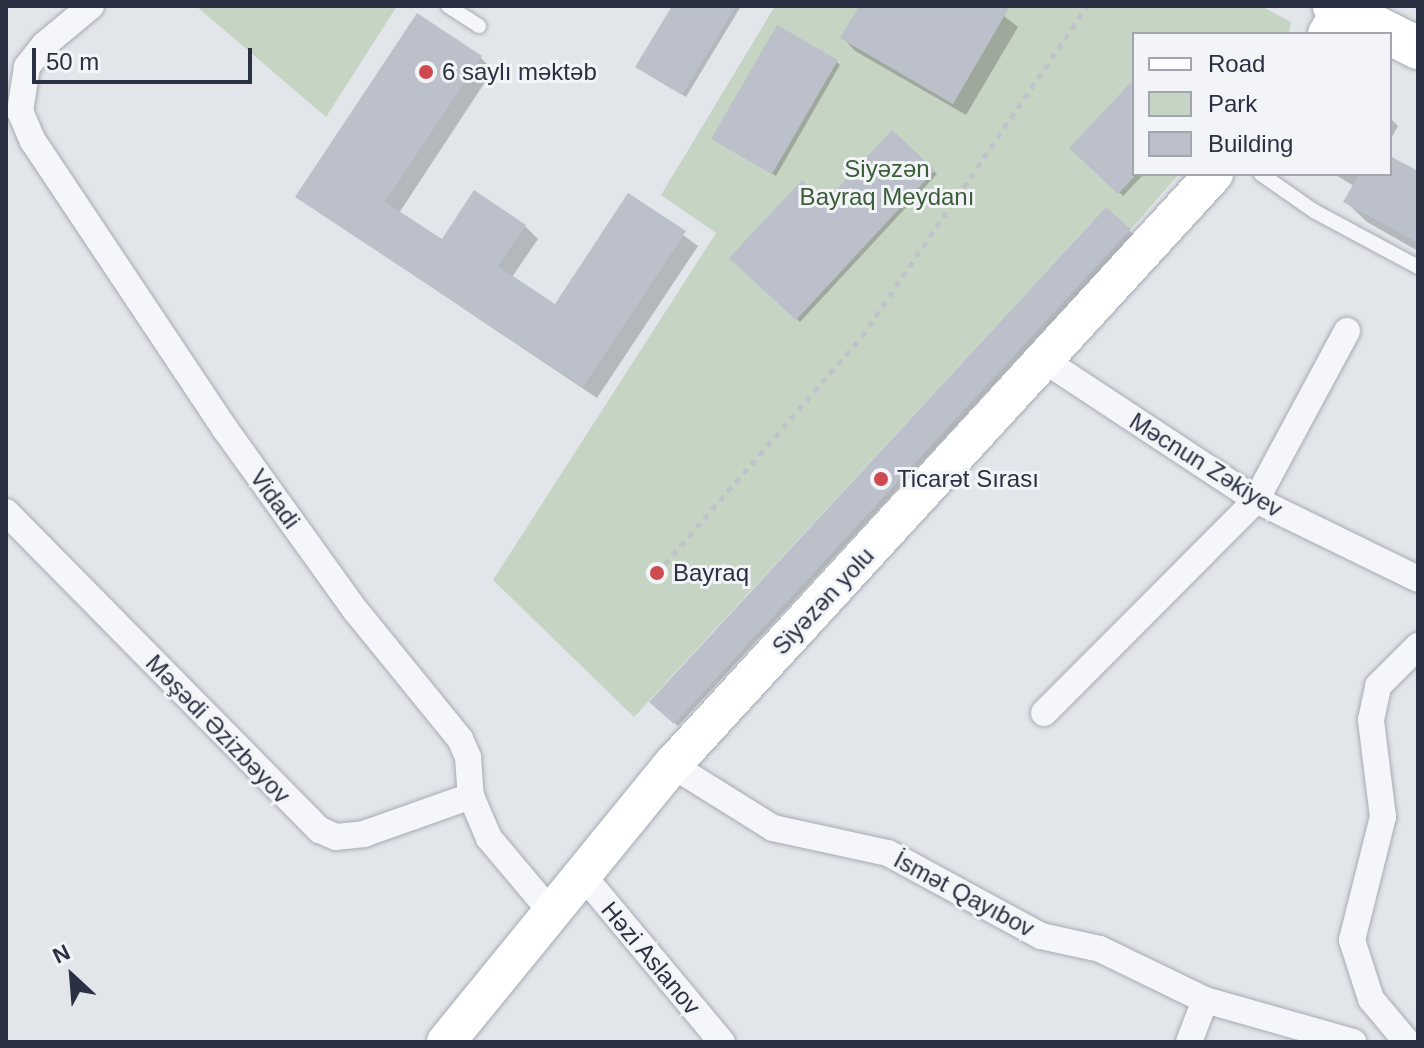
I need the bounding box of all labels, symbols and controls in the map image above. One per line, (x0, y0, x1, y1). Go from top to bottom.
scale bar (36, 32, 256, 82)
legend (1132, 32, 1392, 176)
text: 50 m (46, 48, 99, 75)
text: Road (1208, 50, 1265, 77)
place label: 6 saylı məktəb (442, 58, 597, 86)
marker: 6 saylı məktəb (417, 63, 435, 81)
text: Park (1208, 90, 1257, 117)
text: Building (1208, 130, 1293, 157)
park label: Siyəzən Bayraq Meydanı (800, 155, 974, 211)
street label: Məcnun Zəkiyev (1124, 406, 1288, 524)
street label: Vidadi (244, 464, 306, 534)
place label: Ticarət Sırası (897, 465, 1039, 493)
marker: Ticarət Sırası (872, 470, 890, 488)
street label: Siyəzən yolu (766, 541, 880, 661)
place label: Bayraq (673, 559, 749, 587)
marker: Bayraq (648, 564, 666, 582)
street label: Məşədi Əzizbəyov (140, 649, 296, 809)
street label: İsmət Qayıbov (889, 845, 1039, 943)
street label: Həzi Aslanov (595, 895, 707, 1021)
north arrow (32, 936, 112, 1016)
text: N (49, 939, 74, 969)

